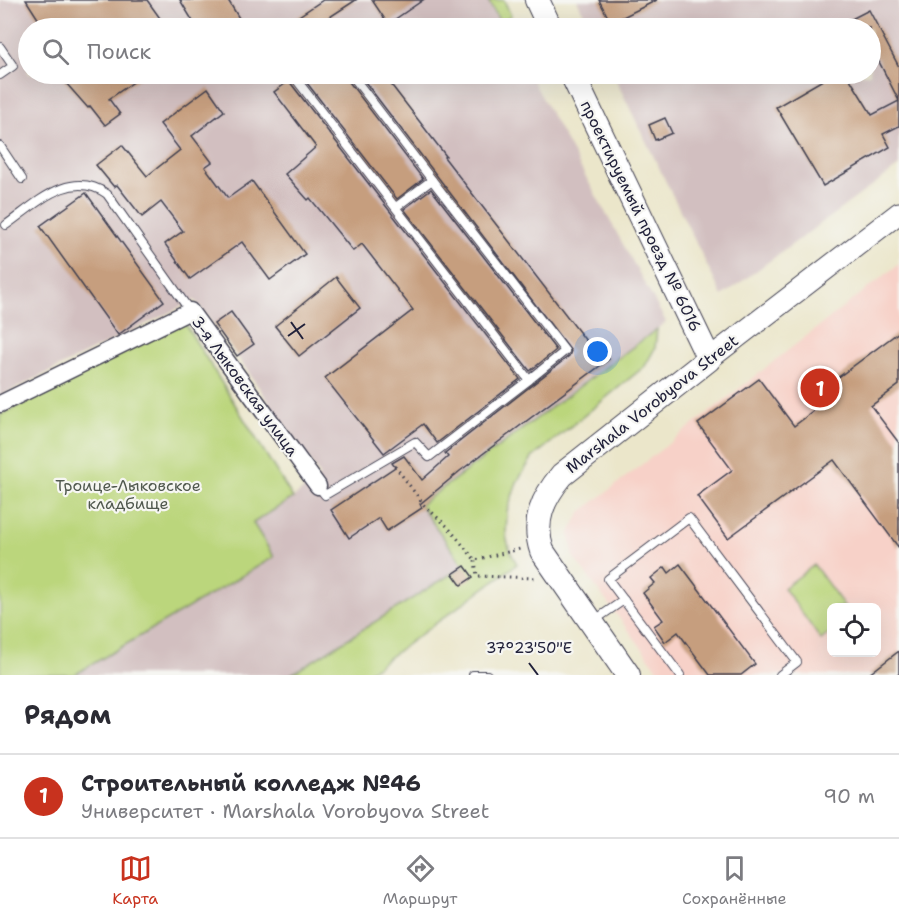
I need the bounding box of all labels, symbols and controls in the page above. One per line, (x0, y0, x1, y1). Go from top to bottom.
search box (18, 18, 881, 84)
icon: search (39, 35, 72, 68)
text: Поиск (87, 37, 151, 66)
street label: проектируемый проезд № 6016 (576, 97, 706, 335)
street label: 3-я Лыковская улица (187, 311, 303, 461)
street label: Marshala Vorobyova Street (561, 330, 743, 478)
your location (583, 337, 612, 366)
pin: 1 (800, 366, 840, 410)
park label: Троице-Лыковское кладбище (55, 475, 201, 514)
map controls (827, 603, 881, 657)
button: locate (827, 603, 881, 657)
text: 37°23'50"E (486, 638, 572, 658)
text: Рядом (24, 697, 111, 732)
text: Строительный колледж №46 (81, 769, 421, 798)
text: 1 (39, 783, 48, 809)
text: 90 m (823, 783, 875, 809)
text: Университет · Marshala Vorobyova Street (81, 798, 489, 824)
tab: Карта (112, 852, 158, 909)
tab: Маршрут (383, 852, 457, 909)
tab: Сохранённые (682, 852, 787, 909)

